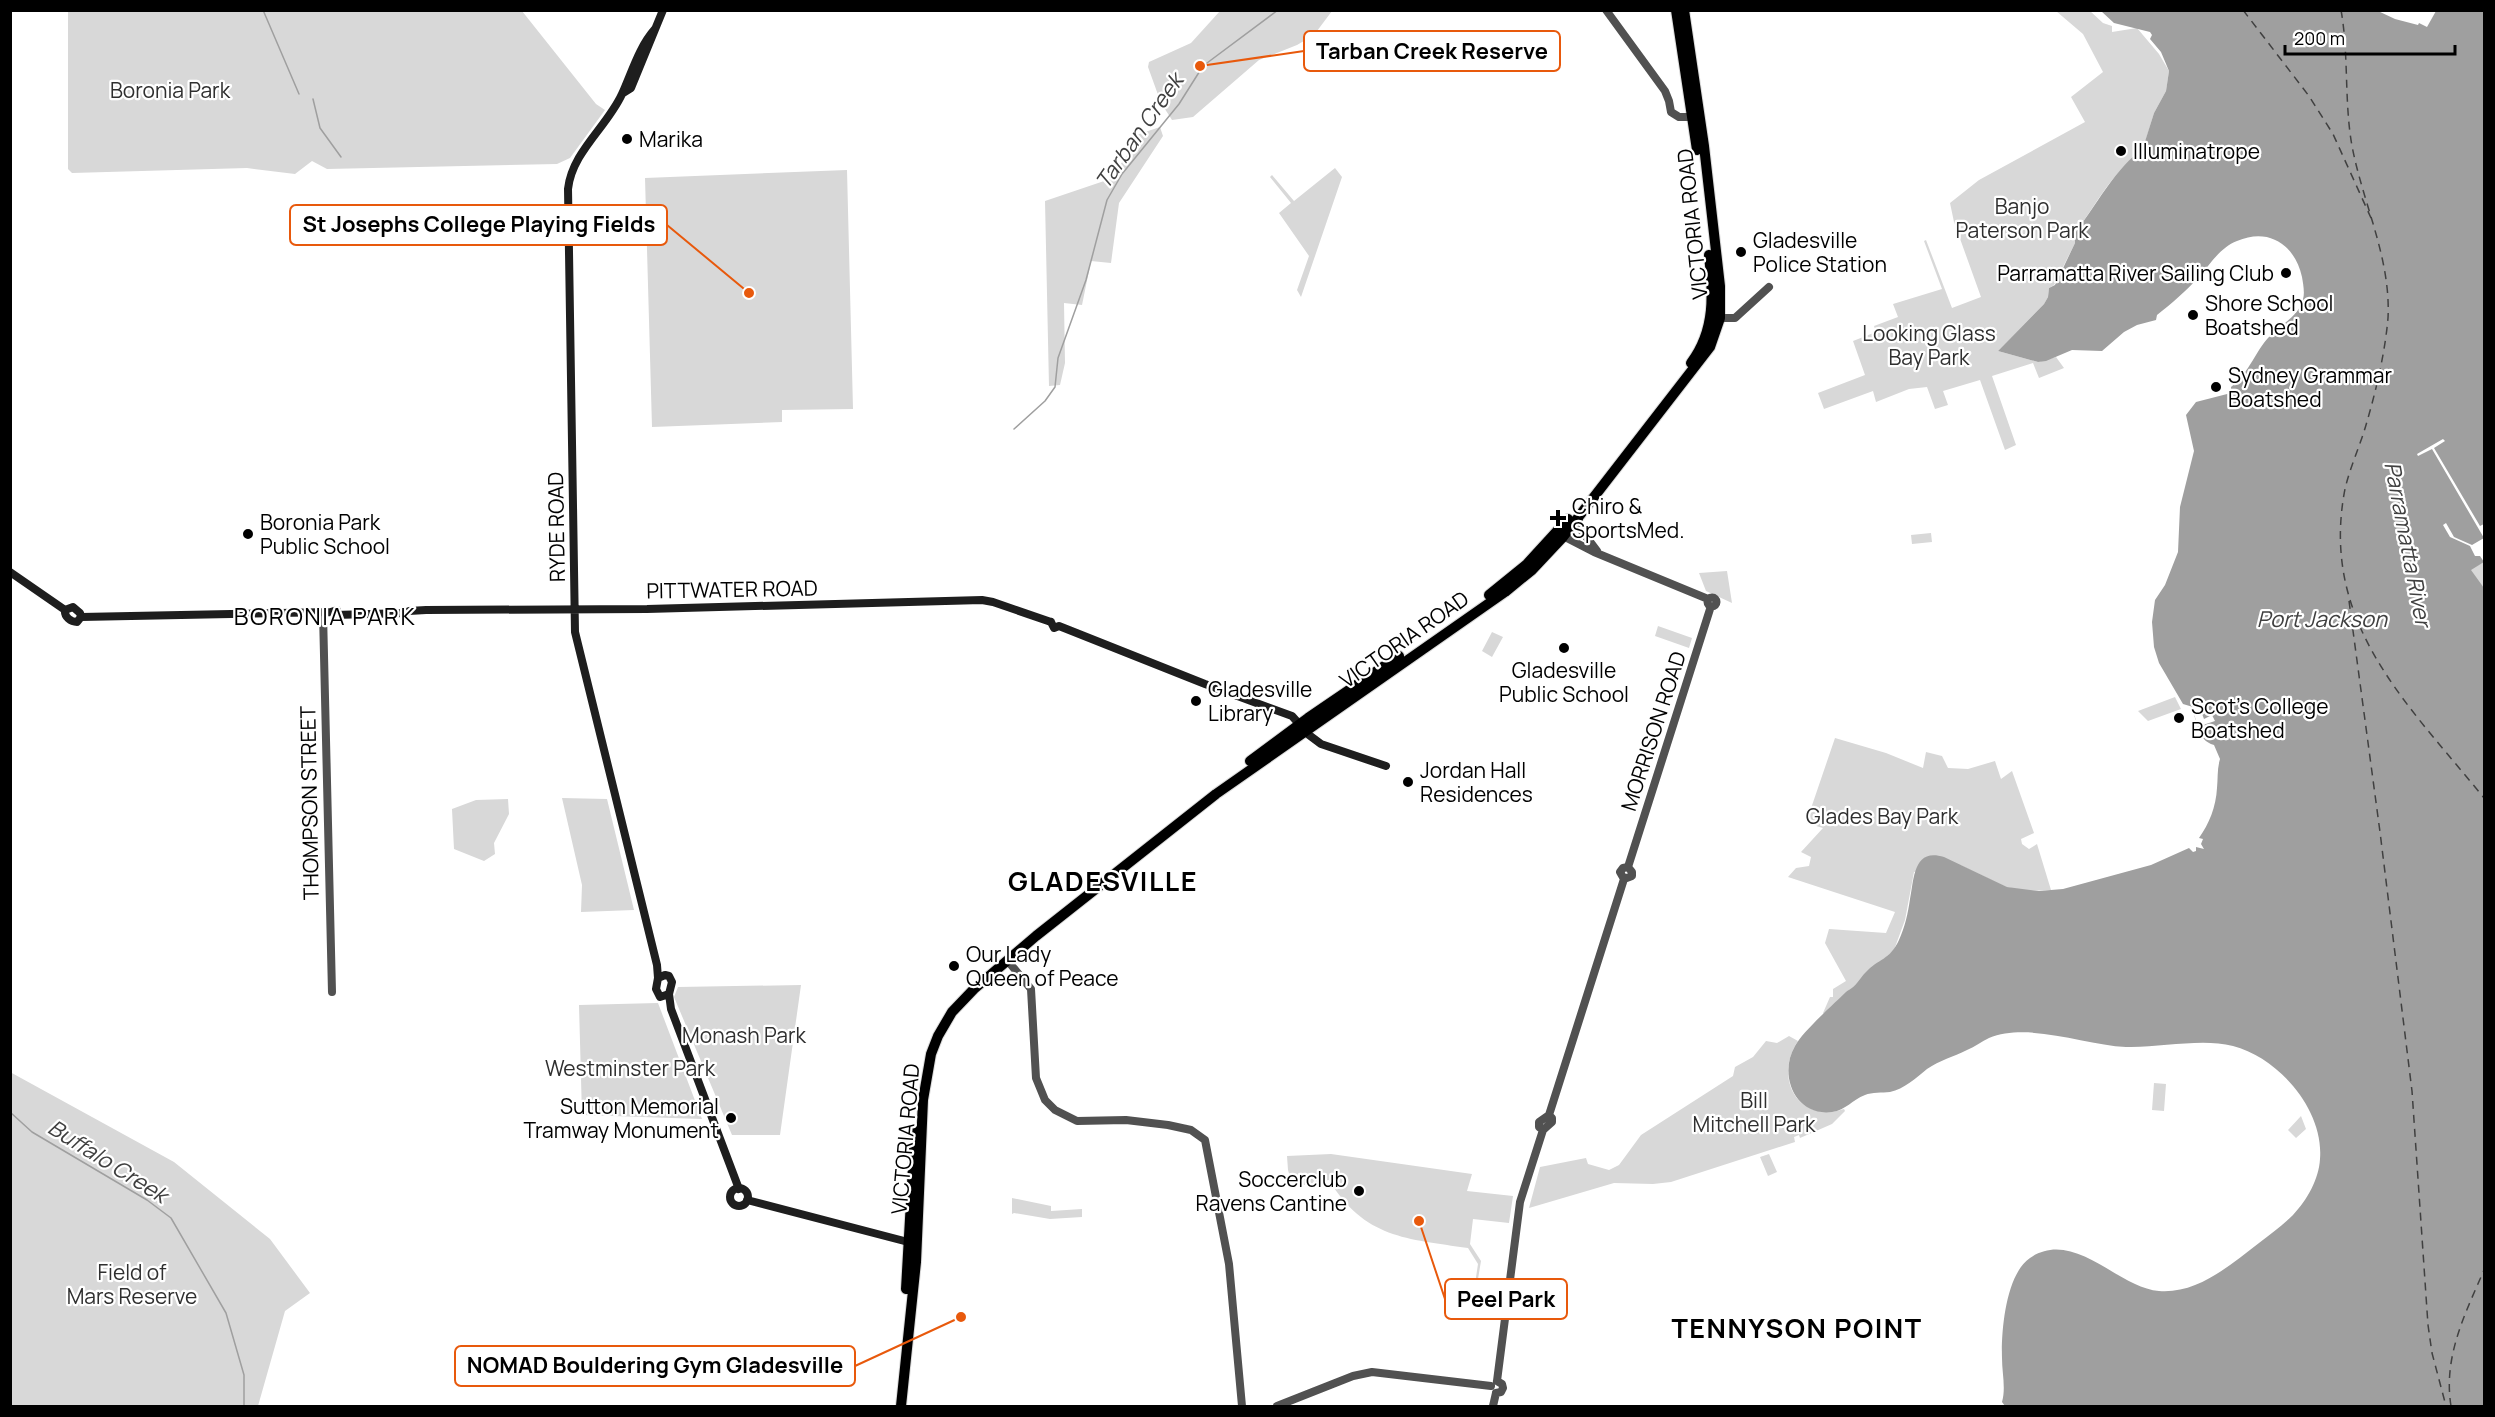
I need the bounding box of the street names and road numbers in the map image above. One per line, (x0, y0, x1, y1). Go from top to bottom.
street label: VICTORIA ROAD (1670, 147, 1714, 301)
street label: RYDE ROAD (541, 472, 571, 582)
street label: PITTWATER ROAD (646, 574, 818, 604)
street label: VICTORIA ROAD (1334, 584, 1474, 694)
street label: MORRISON ROAD (1614, 648, 1692, 814)
street label: THOMPSON STREET (293, 705, 325, 900)
street label: VICTORIA ROAD (884, 1062, 926, 1216)

